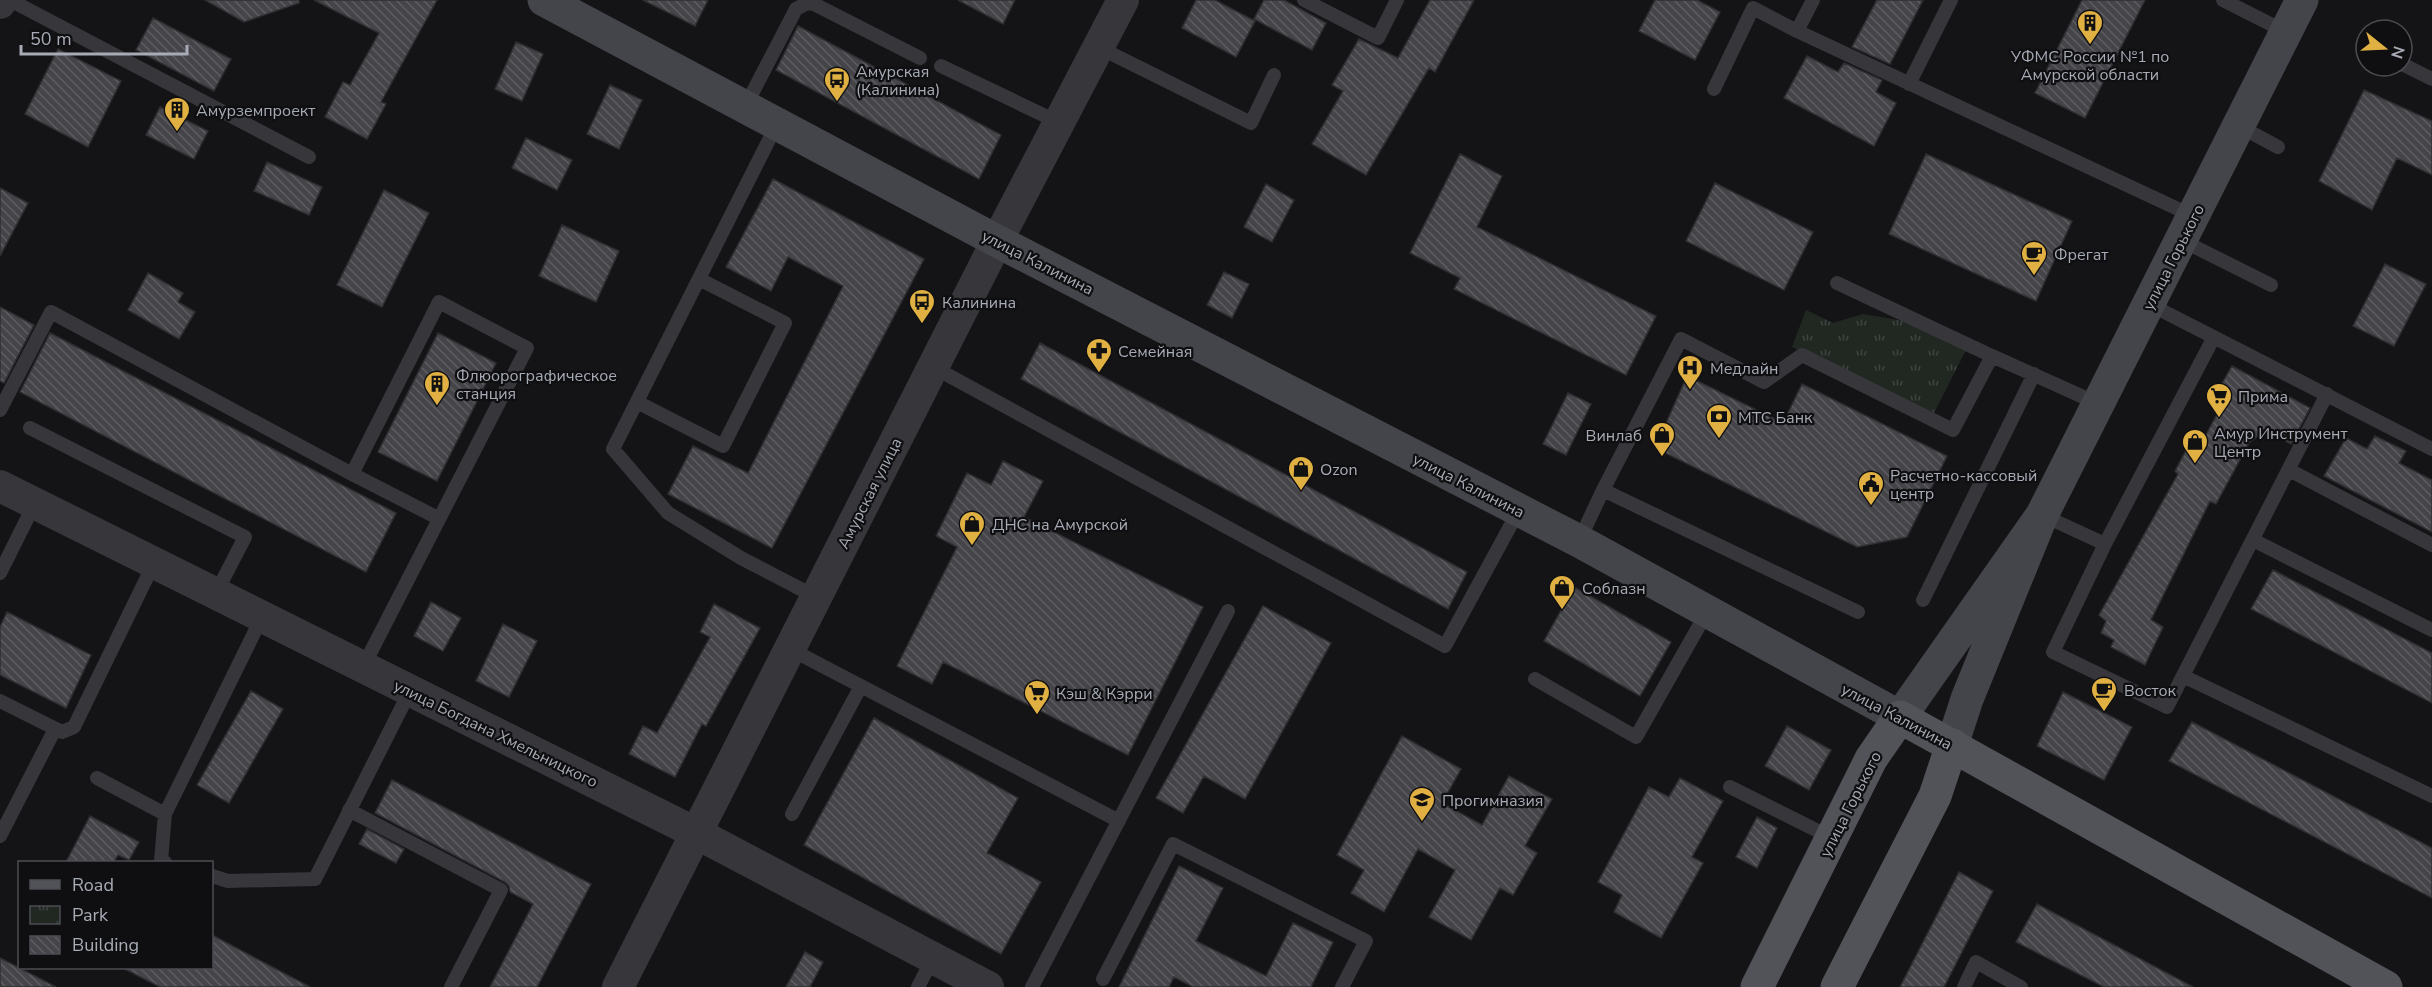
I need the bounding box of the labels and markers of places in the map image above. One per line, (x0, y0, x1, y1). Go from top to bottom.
building icon: УФМС России №1 по Амурской области (2075, 8, 2105, 46)
place label: УФМС России №1 по Амурской области (2010, 46, 2169, 86)
place label: Амурская (Калинина) (856, 61, 940, 101)
bus stop icon: Амурская (Калинина) (822, 65, 852, 103)
building icon: Амурземпроект (162, 95, 192, 133)
place label: Амурземпроект (196, 100, 316, 122)
cafe icon: Фрегат (2019, 239, 2049, 277)
place label: Фрегат (2054, 244, 2109, 266)
bus stop icon: Калинина (907, 287, 937, 325)
place label: Калинина (942, 292, 1016, 314)
pharmacy icon: Семейная (1084, 336, 1114, 374)
place label: Семейная (1118, 341, 1192, 363)
hospital icon: Медлайн (1675, 353, 1705, 391)
place label: Медлайн (1710, 358, 1778, 380)
place label: Флюорографическое станция (456, 365, 617, 405)
building icon: Флюорографическое станция (422, 369, 452, 407)
supermarket icon: Прима (2204, 381, 2234, 419)
place label: Прима (2238, 386, 2288, 408)
bank icon: МТС Банк (1704, 402, 1734, 440)
place label: МТС Банк (1738, 407, 1813, 429)
shop icon: Винлаб (1647, 420, 1677, 458)
place label: Амур Инструмент Центр (2214, 423, 2348, 463)
place label: Винлаб (1586, 425, 1642, 447)
shop icon: Амур Инструмент Центр (2180, 427, 2210, 465)
shop icon: Ozon (1286, 454, 1316, 492)
place label: Ozon (1320, 459, 1358, 481)
place label: Расчетно-кассовый центр (1890, 465, 2037, 505)
public building icon: Расчетно-кассовый центр (1856, 469, 1886, 507)
shop icon: ДНС на Амурской (957, 509, 987, 547)
place label: ДНС на Амурской (992, 514, 1128, 536)
shop icon: Соблазн (1547, 573, 1577, 611)
place label: Соблазн (1582, 578, 1646, 600)
cafe icon: Восток (2089, 675, 2119, 713)
supermarket icon: Кэш & Кэрри (1022, 678, 1052, 716)
place label: Восток (2124, 680, 2177, 702)
place label: Кэш & Кэрри (1056, 683, 1153, 705)
school or university icon: Прогимназия (1407, 785, 1437, 823)
place label: Прогимназия (1442, 790, 1543, 812)

